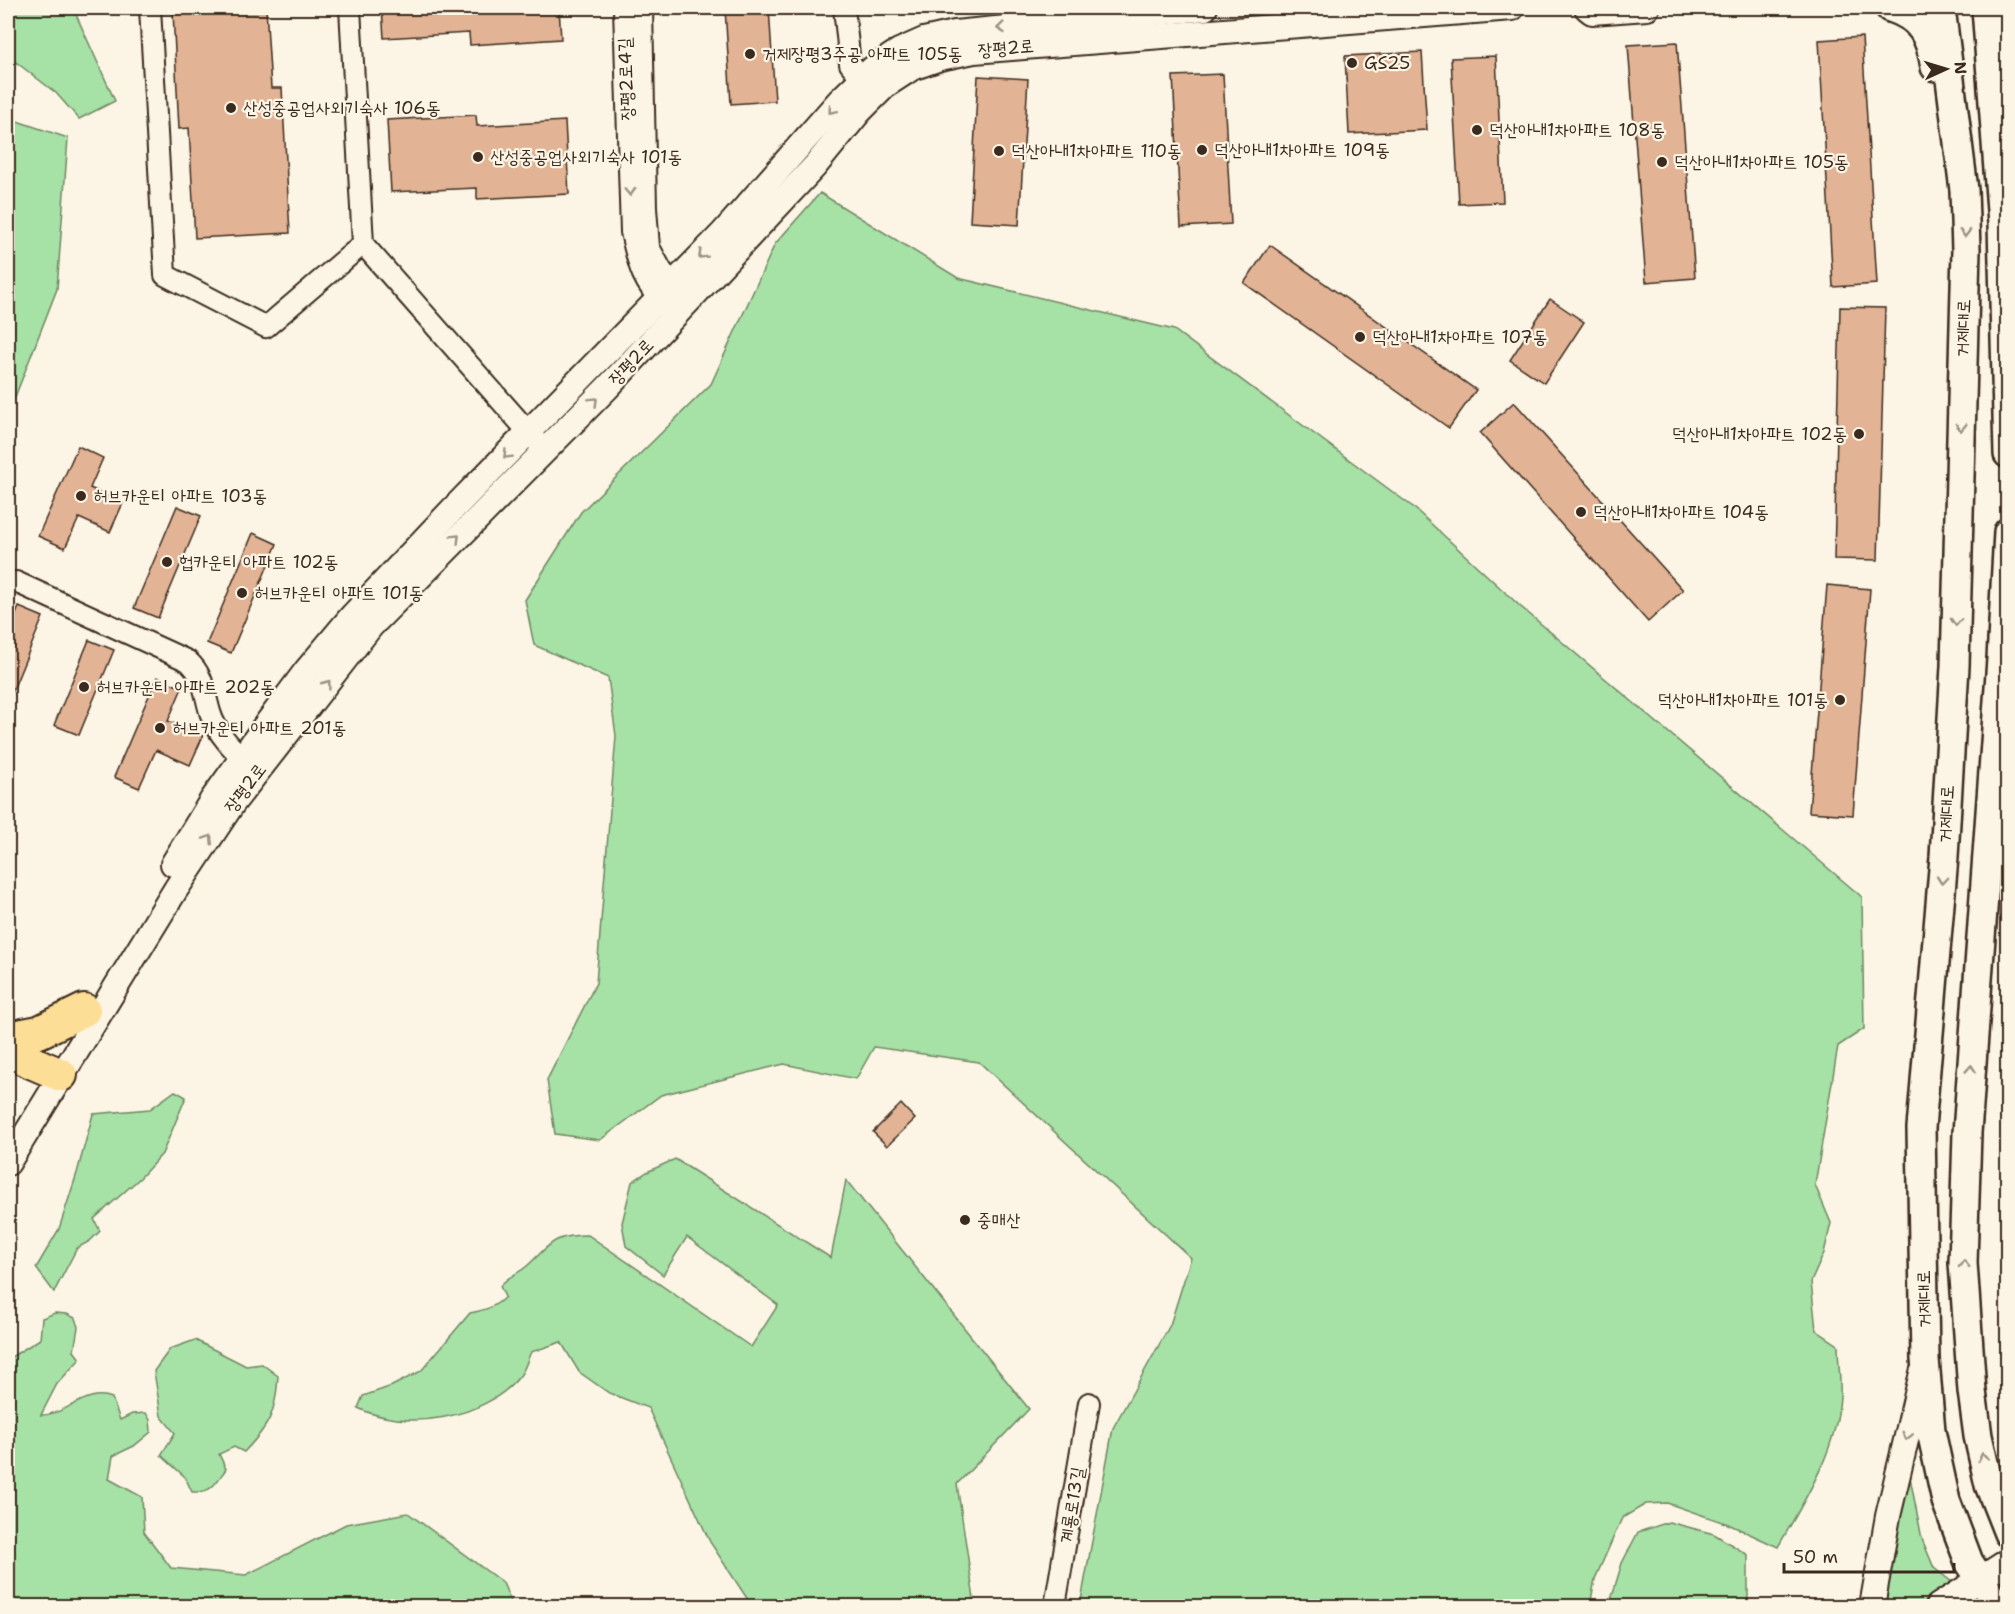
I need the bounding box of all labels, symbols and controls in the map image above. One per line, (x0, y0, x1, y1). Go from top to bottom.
one-way arrow (996, 21, 1005, 34)
street label: 장평2로 (977, 34, 1035, 62)
street label: 장평2로4길 (613, 37, 639, 121)
north arrow (1916, 39, 1976, 99)
place label: 거제장평3주공 아파트 105동 (762, 42, 962, 66)
marker: 거제장평3주공 아파트 105동 (743, 47, 757, 61)
place label: GS25 (1364, 51, 1410, 75)
marker: GS25 (1345, 56, 1359, 70)
text: N (1950, 61, 1971, 75)
place label: 산성중공업사외기숙사 106동 (243, 96, 440, 120)
marker: 산성중공업사외기숙사 106동 (224, 101, 238, 115)
one-way arrow (828, 103, 839, 114)
place label: 덕산아내1차아파트 108동 (1489, 118, 1665, 142)
marker: 덕산아내1차아파트 108동 (1470, 123, 1484, 137)
place label: 덕산아내1차아파트 109동 (1214, 138, 1390, 162)
place label: 덕산아내1차아파트 110동 (1011, 139, 1182, 163)
marker: 덕산아내1차아파트 109동 (1195, 143, 1209, 157)
marker: 덕산아내1차아파트 110동 (992, 144, 1006, 158)
place label: 산성중공업사외기숙사 101동 (490, 145, 682, 169)
marker: 산성중공업사외기숙사 101동 (471, 150, 485, 164)
place label: 덕산아내1차아파트 105동 (1674, 150, 1848, 174)
marker: 덕산아내1차아파트 105동 (1655, 155, 1669, 169)
one-way arrow (623, 187, 636, 196)
one-way arrow (1959, 228, 1971, 237)
one-way arrow (698, 248, 709, 259)
street label: 거제대로 (1950, 299, 1976, 357)
place label: 덕산아내1차아파트 107동 (1372, 325, 1547, 349)
marker: 덕산아내1차아파트 107동 (1353, 330, 1367, 344)
street label: 장평2로 (603, 333, 659, 391)
one-way arrow (587, 397, 598, 408)
place label: 덕산아내1차아파트 102동 (1672, 422, 1847, 446)
one-way arrow (1955, 423, 1967, 432)
marker: 덕산아내1차아파트 102동 (1852, 427, 1866, 441)
one-way arrow (503, 447, 514, 458)
place label: 허브카운티 아파트 103동 (93, 484, 267, 508)
marker: 허브카운티 아파트 103동 (74, 489, 88, 503)
place label: 덕산아내1차아파트 104동 (1593, 500, 1769, 524)
marker: 덕산아내1차아파트 104동 (1574, 505, 1588, 519)
one-way arrow (449, 535, 460, 546)
place label: 헙카운티 아파트 102동 (179, 550, 338, 574)
marker: 헙카운티 아파트 102동 (160, 555, 174, 569)
place label: 허브카운티 아파트 101동 (254, 581, 423, 605)
marker: 허브카운티 아파트 101동 (235, 586, 249, 600)
one-way arrow (1949, 618, 1962, 627)
place label: 허브카운티 아파트 202동 (96, 675, 275, 699)
one-way arrow (320, 679, 331, 690)
marker: 허브카운티 아파트 202동 (77, 680, 91, 694)
place label: 덕산아내1차아파트 101동 (1657, 688, 1828, 712)
marker: 덕산아내1차아파트 101동 (1833, 693, 1847, 707)
place label: 허브카운티 아파트 201동 (172, 716, 346, 740)
marker: 허브카운티 아파트 201동 (153, 721, 167, 735)
street label: 장평2로 (219, 758, 271, 818)
street label: 거제대로 (1933, 784, 1959, 844)
one-way arrow (202, 834, 213, 845)
one-way arrow (1936, 875, 1949, 885)
one-way arrow (1965, 1064, 1978, 1073)
place label: 중매산 (977, 1208, 1021, 1232)
marker: 중매산 (958, 1213, 972, 1227)
one-way arrow (1958, 1259, 1970, 1268)
street label: 거제대로 (1911, 1270, 1937, 1328)
one-way arrow (1902, 1431, 1915, 1441)
one-way arrow (1977, 1453, 1990, 1463)
street label: 계룡로13길 (1054, 1464, 1090, 1545)
scale bar (1784, 1536, 1954, 1574)
text: 50 m (1793, 1545, 1838, 1569)

